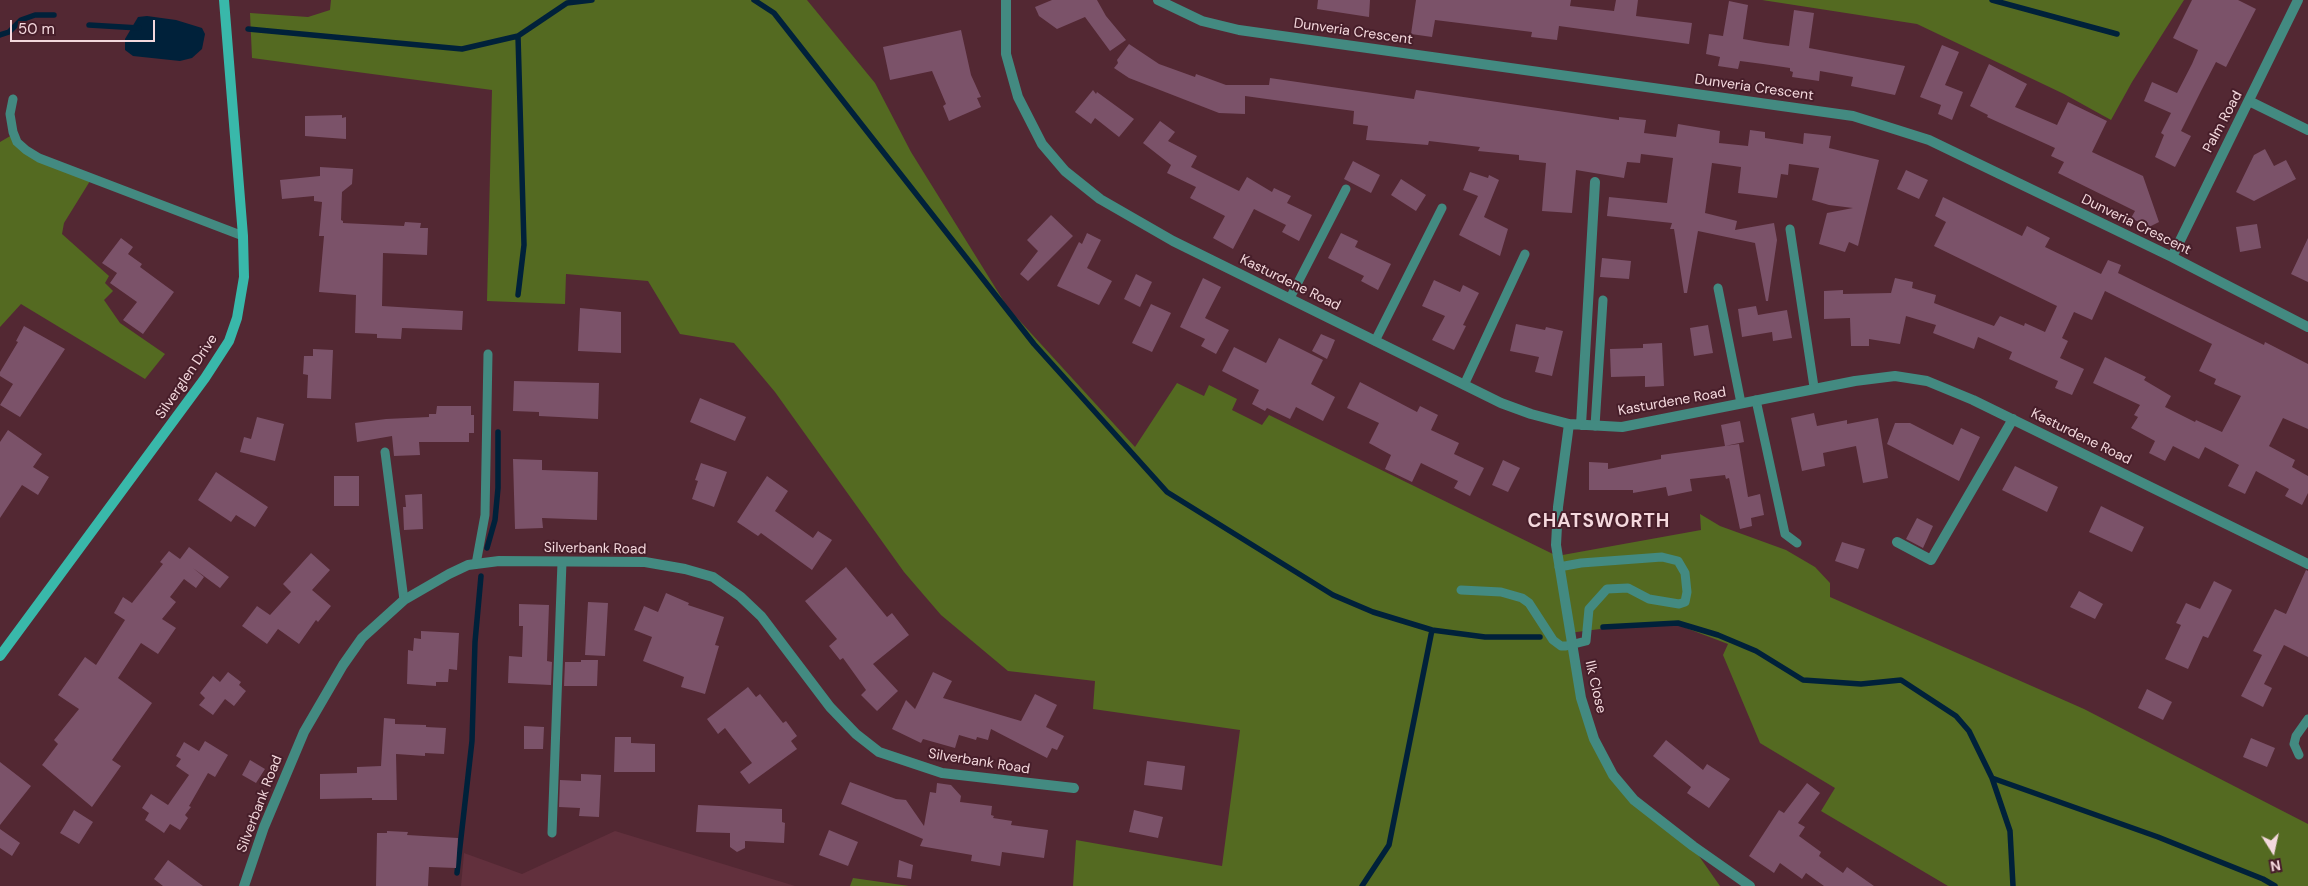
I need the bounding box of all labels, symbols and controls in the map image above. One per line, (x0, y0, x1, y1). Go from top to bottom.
scale bar (12, 10, 158, 42)
street label: Dunveria Crescent (1293, 15, 1413, 49)
text: 50 m (18, 19, 55, 39)
street label: Dunveria Crescent (1694, 71, 1814, 105)
street label: Palm Road (2200, 88, 2246, 156)
street label: Dunveria Crescent (2078, 191, 2194, 259)
street label: Kasturdene Road (1237, 251, 1343, 315)
street label: Silverglen Drive (153, 332, 221, 422)
street label: Kasturdene Road (1617, 384, 1727, 420)
street label: Kasturdene Road (2028, 405, 2134, 469)
district label: CHATSWORTH (1526, 511, 1672, 533)
street label: Silverbank Road (544, 540, 646, 558)
street label: Ilk Close (1581, 659, 1609, 715)
street label: Silverbank Road (927, 746, 1031, 778)
street label: Silverbank Road (234, 753, 286, 855)
north arrow (2248, 826, 2298, 876)
text: N (2269, 856, 2282, 876)

